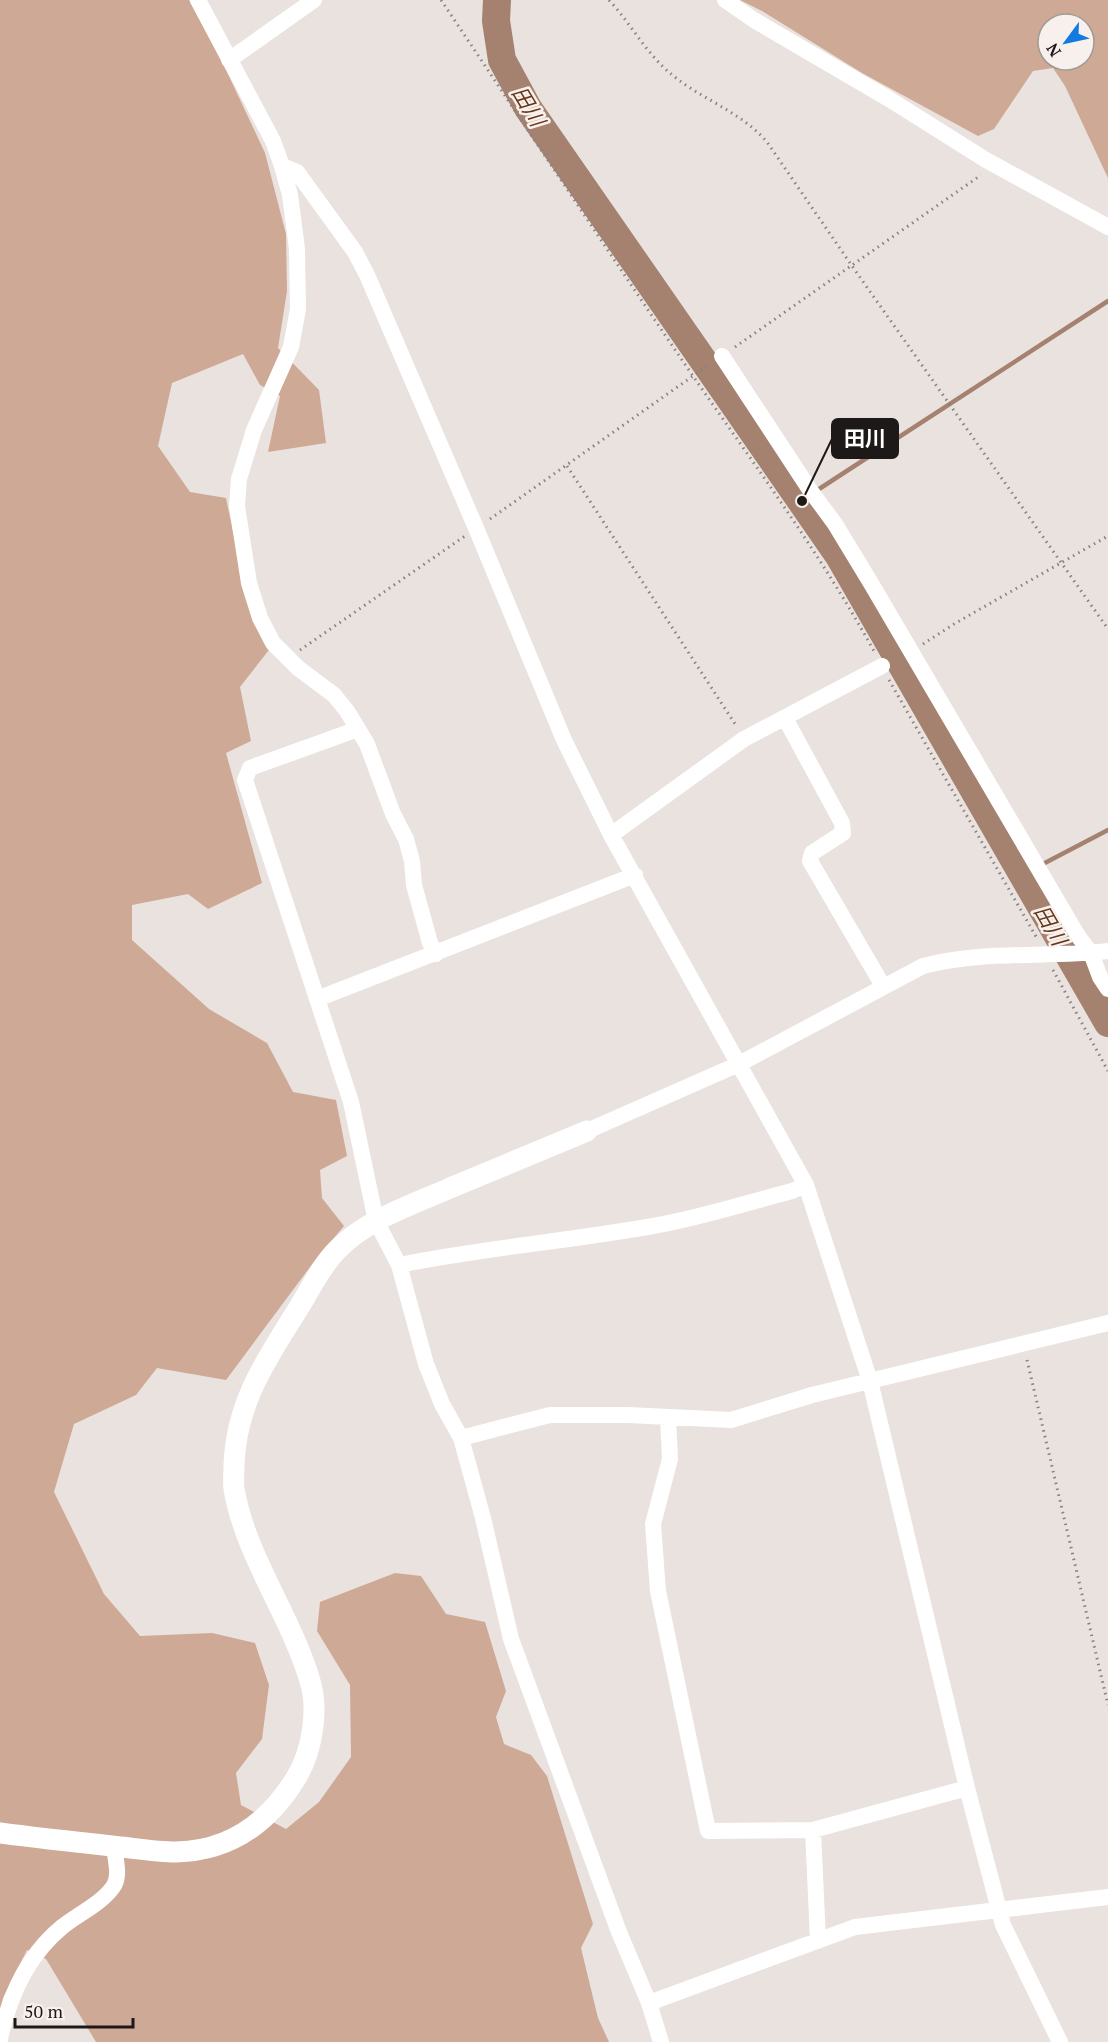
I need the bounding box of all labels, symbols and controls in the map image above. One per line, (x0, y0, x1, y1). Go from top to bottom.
north arrow (1036, 12, 1096, 72)
text: N (1041, 39, 1066, 61)
water label: 田川 (506, 81, 553, 133)
callout: 田川 (832, 419, 898, 458)
text: 田川 (844, 424, 886, 452)
water label: 田川 (1028, 900, 1075, 952)
scale bar (15, 1991, 134, 2029)
text: 50 m (24, 1999, 64, 2023)

